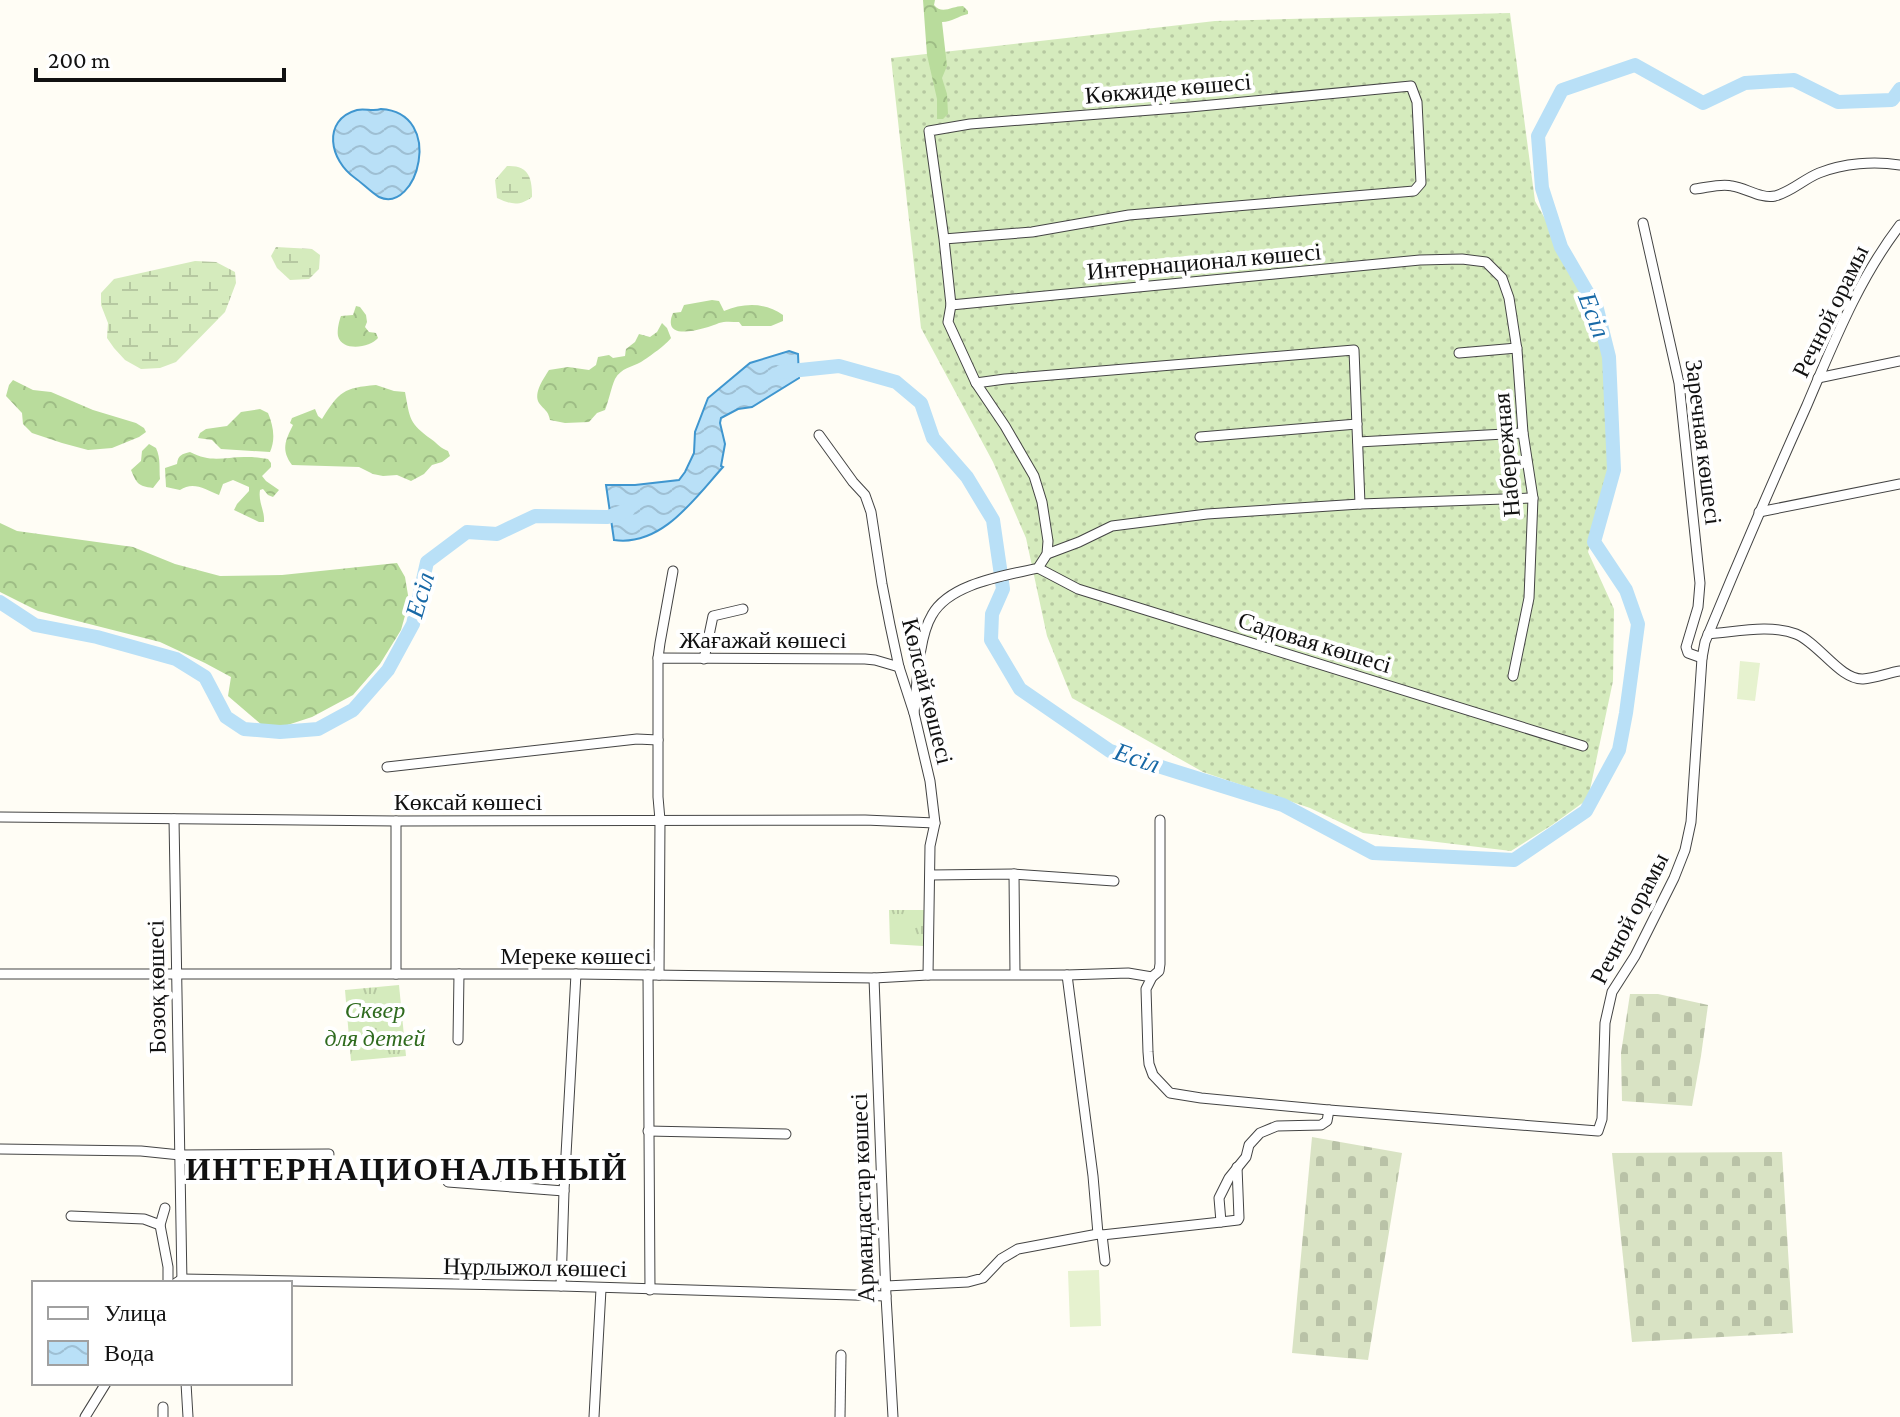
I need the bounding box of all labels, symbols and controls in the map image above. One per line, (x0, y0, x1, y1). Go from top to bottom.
scale bar (36, 32, 284, 82)
text: 200 m (48, 46, 110, 73)
street label: Көкжиде көшесі (1084, 67, 1253, 109)
street label: Интернационал көшесі (1086, 237, 1323, 285)
street label: Речной орамы (1786, 241, 1874, 381)
water label: Есіл (1572, 287, 1616, 342)
street label: Заречная көшесі (1680, 358, 1728, 527)
street label: Набережная (1487, 392, 1525, 518)
water label: Есіл (399, 569, 440, 622)
street label: Садовая көшесі (1235, 606, 1395, 678)
street label: Көлсай көшесі (897, 615, 959, 767)
street label: Жағажай көшесі (679, 626, 847, 653)
water label: Есіл (1110, 736, 1163, 779)
street label: Көксай көшесі (394, 788, 543, 815)
street label: Речной орамы (1584, 848, 1674, 988)
street label: Бозоқ көшесі (141, 919, 171, 1054)
street label: Мереке көшесі (500, 942, 652, 969)
park label: Сквер для детей (324, 996, 426, 1051)
street label: Армандастар көшесі (845, 1092, 879, 1303)
district label: ИНТЕРНАЦИОНАЛЬНЫЙ (186, 1151, 628, 1187)
street label: Нұрлыжол көшесі (443, 1252, 628, 1282)
legend (32, 1281, 292, 1385)
text: Улица (104, 1299, 167, 1326)
text: Вода (104, 1339, 155, 1366)

